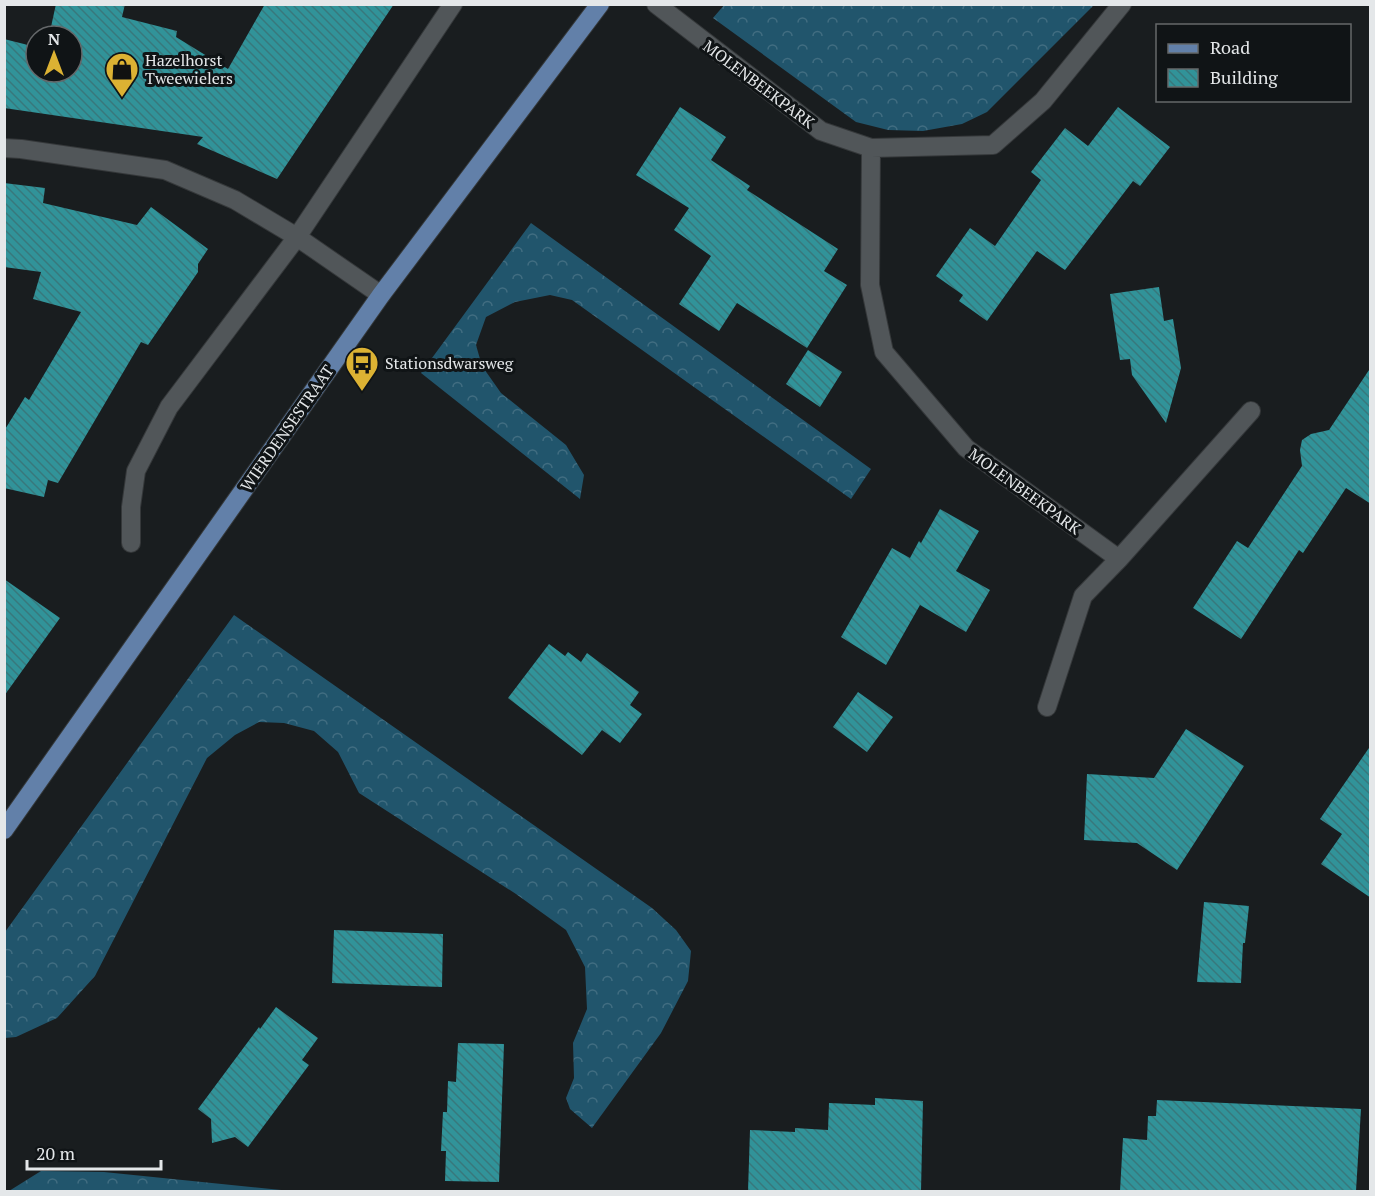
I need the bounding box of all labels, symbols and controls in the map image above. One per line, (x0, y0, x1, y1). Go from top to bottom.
north arrow (24, 24, 84, 84)
legend (1156, 24, 1351, 102)
text: N (48, 28, 60, 50)
street label: MOLENBEEKPARK (699, 35, 820, 134)
text: Road (1210, 35, 1250, 59)
place label: Hazelhorst Tweewielers (145, 49, 233, 89)
shop icon: Hazelhorst Tweewielers (104, 51, 140, 98)
text: Building (1210, 65, 1278, 89)
bus stop icon: Stationsdwarsweg (344, 345, 380, 392)
place label: Stationsdwarsweg (385, 352, 514, 374)
street label: WIERDENSESTRAAT (235, 360, 339, 496)
street label: MOLENBEEKPARK (964, 443, 1086, 540)
scale bar (27, 1133, 160, 1171)
text: 20 m (36, 1141, 76, 1165)

